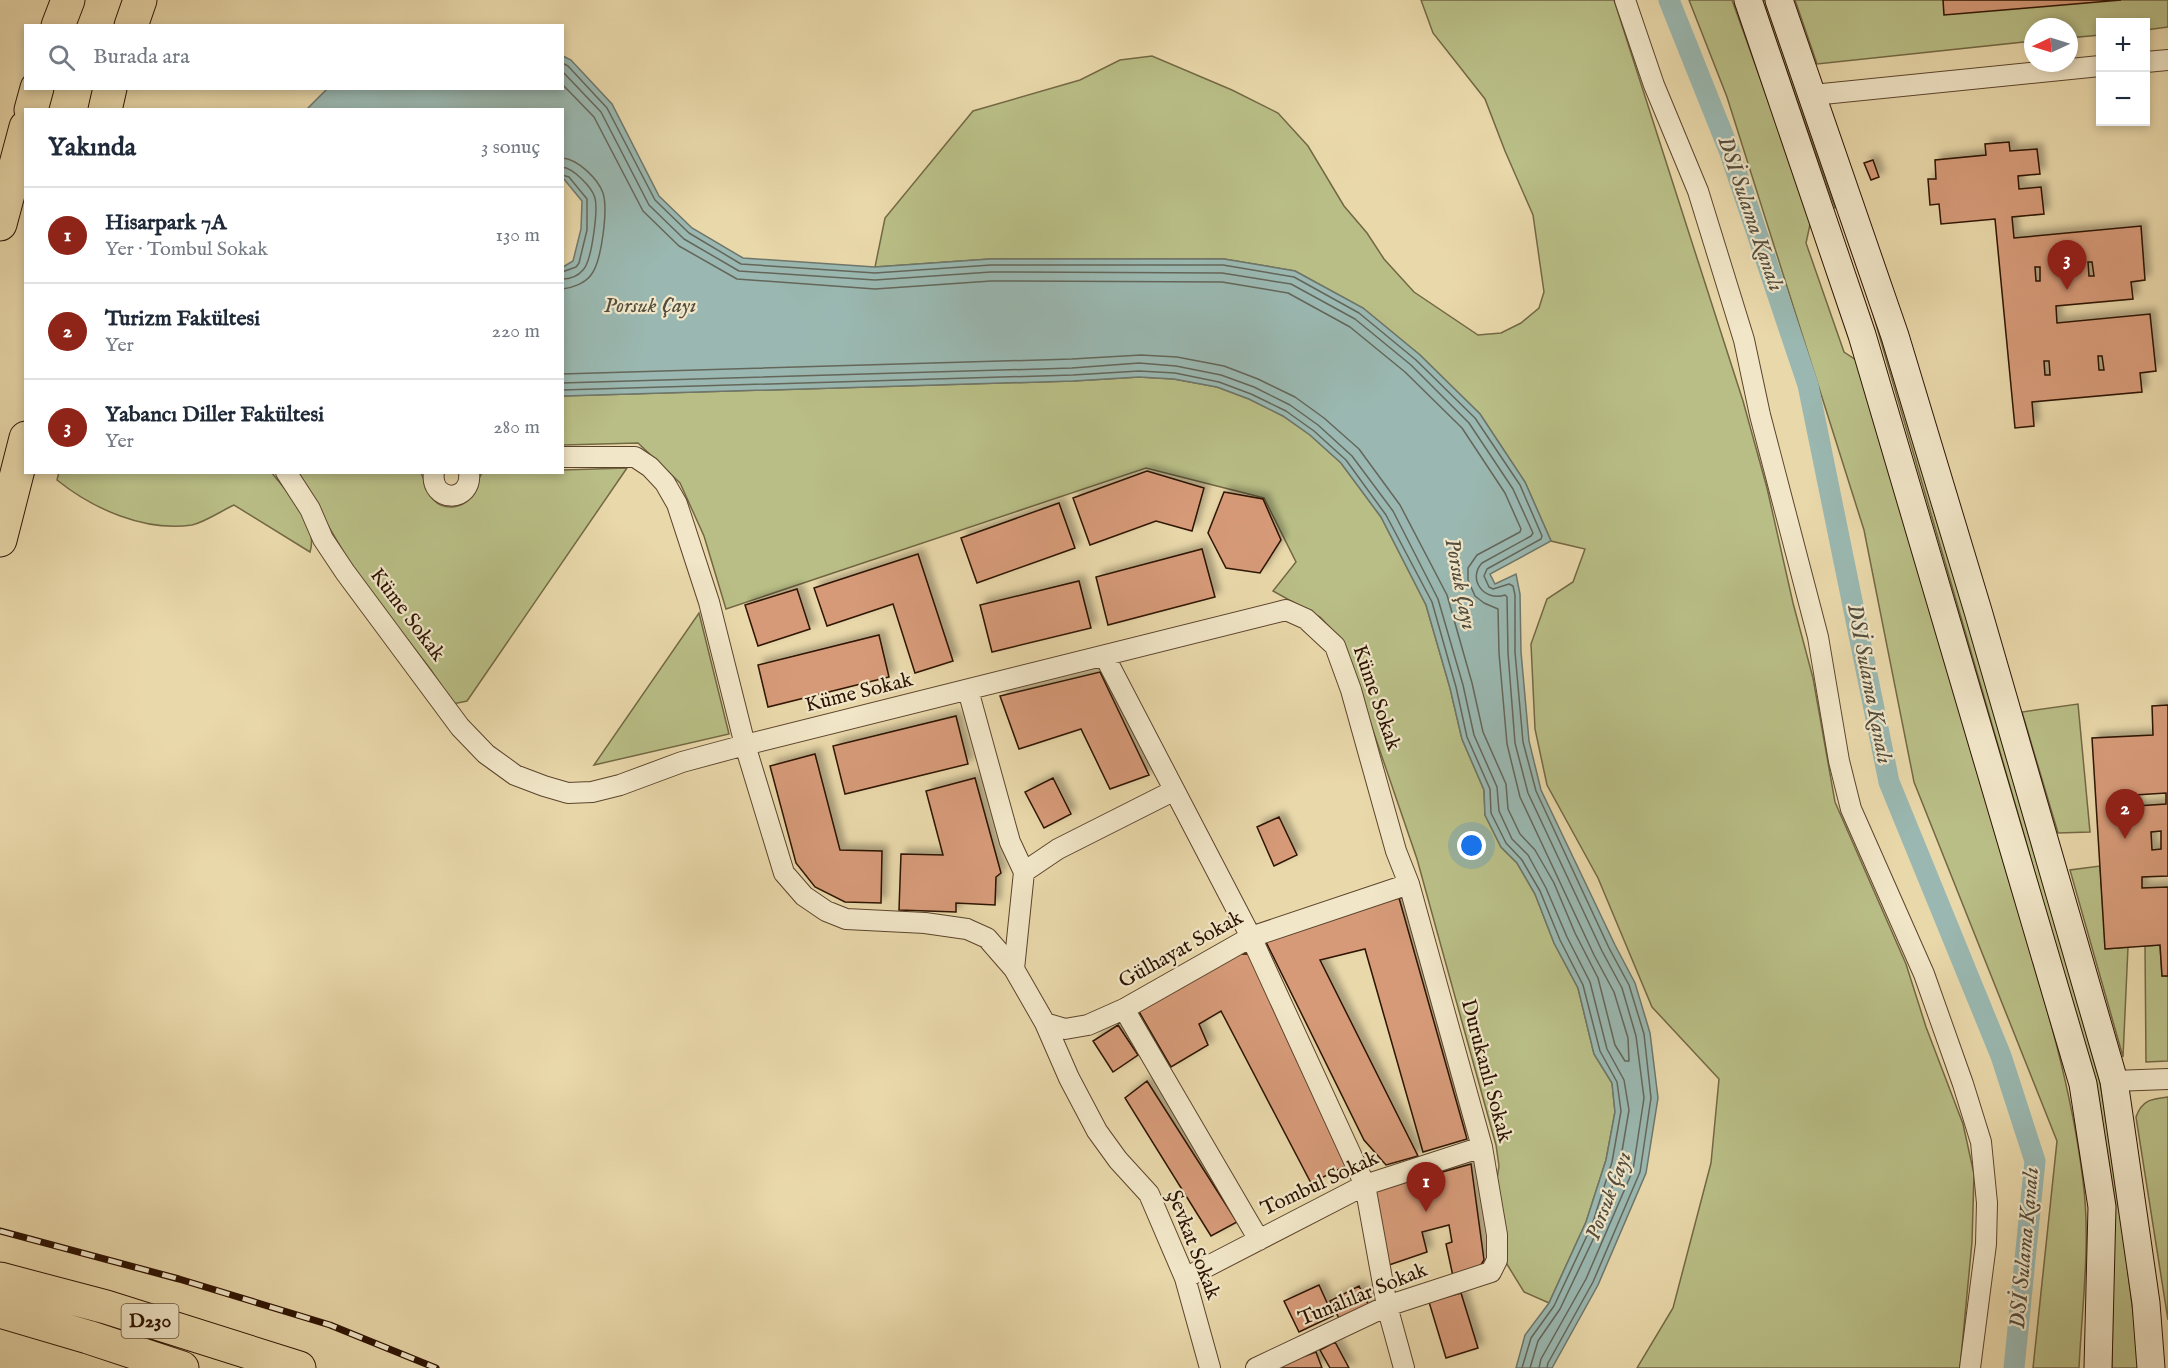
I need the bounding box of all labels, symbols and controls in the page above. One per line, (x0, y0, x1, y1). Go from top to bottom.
north arrow (2024, 18, 2078, 72)
map controls (2096, 18, 2150, 126)
button: + (2096, 18, 2150, 72)
search box (24, 24, 564, 90)
icon: search (45, 41, 78, 74)
text: Burada ara (93, 43, 190, 71)
button: − (2096, 72, 2150, 126)
text: Yakında (48, 131, 136, 164)
water label: DSİ Sulama Kanalı (1710, 133, 1790, 295)
text: 3 sonuç (481, 135, 540, 160)
text: Hisarpark 7A (105, 209, 226, 237)
text: 1 (64, 223, 71, 248)
text: 130 m (495, 223, 540, 248)
text: Yer · Tombul Sokak (105, 237, 268, 262)
pin: 3 (2048, 240, 2086, 290)
water label: Porsuk Çayı (604, 292, 696, 320)
text: Turizm Fakültesi (105, 305, 260, 333)
text: 2 (63, 319, 72, 344)
text: 220 m (492, 319, 540, 344)
text: Yer (105, 333, 134, 358)
text: Yabancı Diller Fakültesi (105, 401, 324, 429)
text: 3 (64, 415, 71, 440)
text: 280 m (493, 415, 540, 440)
text: Yer (105, 429, 134, 454)
water label: Porsuk Çayı (1437, 536, 1483, 632)
street label: Küme Sokak (363, 563, 451, 668)
water label: DSİ Sulama Kanalı (1840, 602, 1898, 766)
street label: Küme Sokak (1345, 642, 1407, 755)
street label: Küme Sokak (802, 666, 916, 719)
pin: 2 (2106, 790, 2144, 839)
your location (1457, 831, 1486, 860)
street label: Gülhayat Sokak (1114, 904, 1249, 995)
street label: Durukanlı Sokak (1454, 996, 1518, 1146)
street label: Tombul Sokak (1257, 1145, 1384, 1223)
water label: Porsuk Çayı (1579, 1148, 1639, 1244)
pin: 1 (1406, 1162, 1446, 1212)
water label: DSİ Sulama Kanalı (2004, 1166, 2046, 1330)
street label: Şevkat Sokak (1160, 1186, 1227, 1304)
street label: Tunalılar Sokak (1295, 1257, 1432, 1333)
road number: D230 (122, 1304, 178, 1338)

